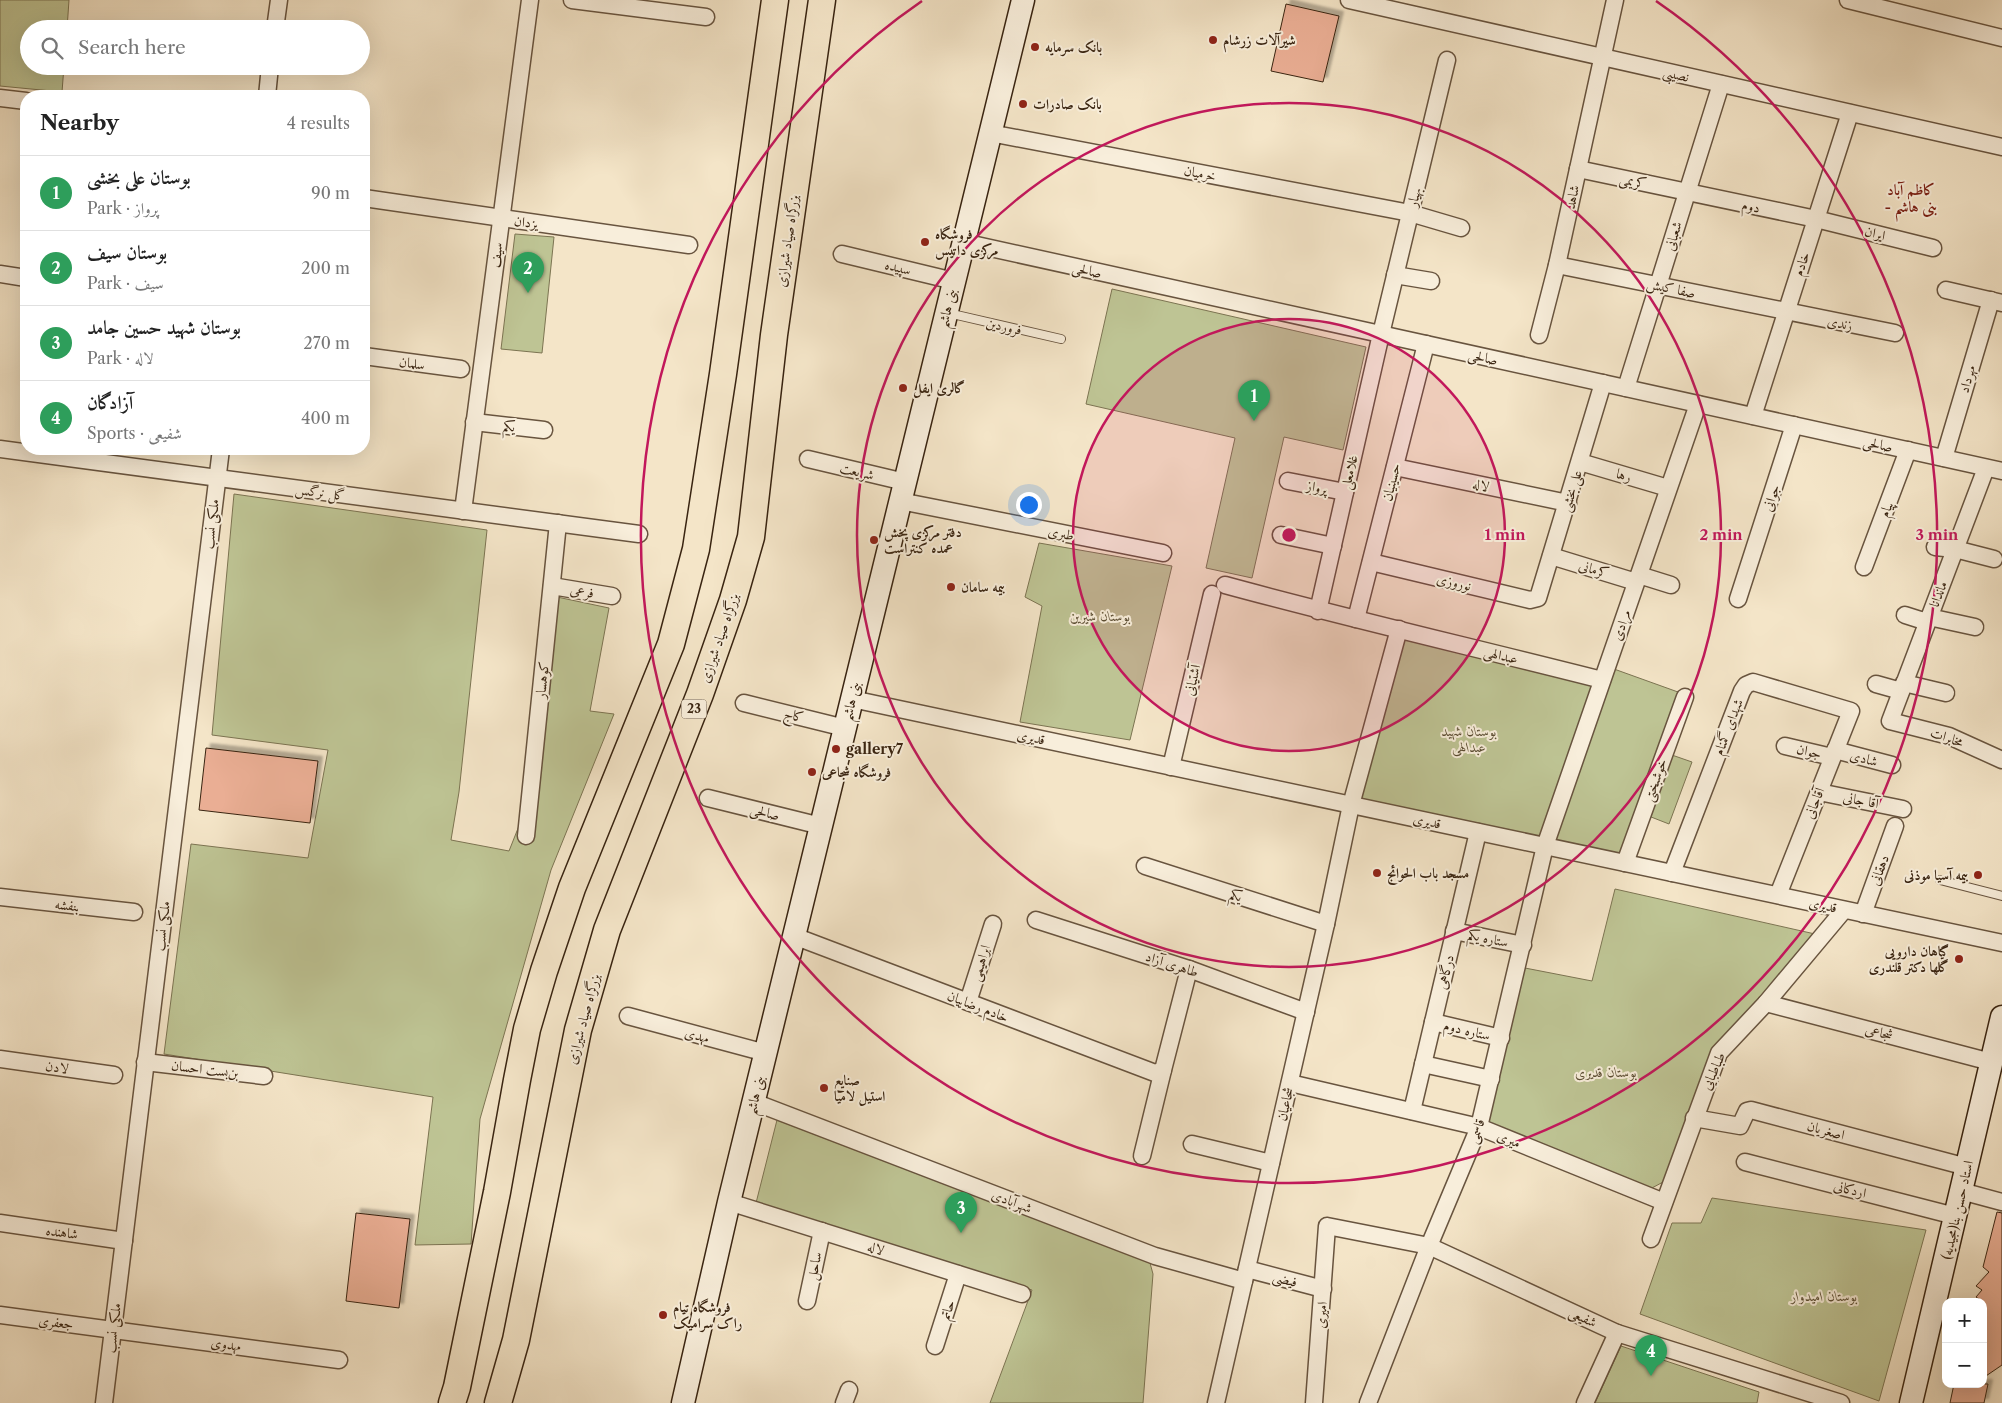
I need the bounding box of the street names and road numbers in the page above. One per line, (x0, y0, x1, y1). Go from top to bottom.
street label: نصیبی (1660, 62, 1691, 89)
street label: خرمیان (1182, 161, 1218, 185)
street label: کریمی (1618, 169, 1648, 194)
street label: شاهد (1561, 183, 1583, 211)
street label: بهیار (1402, 185, 1426, 211)
street label: بزرگراه صیاد شیرازی (772, 193, 802, 288)
street label: دوم (1739, 195, 1762, 221)
street label: یزدان (513, 211, 541, 233)
street label: شعبانی (1660, 219, 1686, 253)
street label: ایران (1863, 222, 1887, 244)
street label: سیف (486, 241, 506, 269)
street label: خادم (1789, 250, 1817, 280)
street label: سپیده (883, 255, 913, 280)
street label: صالحی (1070, 258, 1104, 283)
street label: صفا کیش (1645, 274, 1697, 303)
street label: بنی هاشم (933, 286, 965, 331)
street label: زندی (1826, 312, 1854, 334)
street label: فروردین (984, 313, 1024, 339)
street label: صالحی (1466, 345, 1500, 370)
street label: سلمان (398, 352, 426, 374)
street label: مهرداد (1955, 363, 1980, 395)
street label: یکم (501, 416, 517, 441)
street label: صالحی (1861, 432, 1895, 457)
street label: غلامعلی (1336, 453, 1363, 491)
street label: شریعت (838, 458, 876, 485)
street label: حسینیان (1378, 461, 1404, 503)
street label: رها (1614, 464, 1634, 486)
street label: علی بخشی (1556, 468, 1587, 514)
street label: لاله (1471, 474, 1491, 496)
street label: پرواز (1303, 476, 1331, 498)
street label: گل نرگس (294, 480, 346, 506)
street label: جوانی (1758, 482, 1784, 514)
street label: ملکی نسب (199, 498, 224, 550)
street label: پیام (1875, 498, 1901, 521)
street label: طبری (1046, 522, 1076, 544)
street label: کرمانی (1577, 556, 1611, 582)
street label: نوروزی (1435, 569, 1473, 595)
street label: ماندانا (1925, 578, 1951, 610)
street label: فرعی (569, 580, 595, 602)
street label: بزرگراه صیاد شیرازی (695, 590, 743, 685)
street label: مرادی (1607, 607, 1636, 643)
street label: عبدالهی (1482, 642, 1520, 669)
street label: کوهسار (531, 661, 553, 701)
street label: آشتیانی (1180, 661, 1205, 697)
street label: بنی هاشم (837, 679, 869, 724)
street label: شهدای گمنام (1709, 696, 1751, 759)
road number: 23 (682, 700, 706, 719)
street label: کاج (781, 704, 806, 730)
street label: مخابرات (1928, 723, 1967, 751)
street label: قدیری (1015, 725, 1047, 749)
street label: جوان (1795, 739, 1823, 763)
street label: شادی (1848, 746, 1880, 770)
street label: خوشبختی (1639, 756, 1672, 804)
street label: آقاجانی (1800, 783, 1829, 821)
street label: آقا جانی (1842, 788, 1882, 813)
street label: صالحی (748, 800, 782, 825)
street label: قدیری (1411, 809, 1443, 833)
street label: دهقانی (1865, 852, 1893, 888)
street label: یکم (1226, 885, 1246, 911)
street label: قدیری (1807, 893, 1839, 917)
street label: بنفشه (54, 895, 80, 915)
street label: ملکی نسب (150, 900, 175, 952)
street label: ستاره یکم (1465, 925, 1510, 956)
street label: ابراهیمی (966, 943, 995, 984)
street label: طاهری آزاد (1143, 947, 1201, 981)
street label: درگاهی (1432, 953, 1458, 991)
street label: بزرگراه صیاد شیرازی (562, 971, 604, 1066)
street label: خادم رضاییان (943, 986, 1011, 1030)
street label: ستاره دوم (1441, 1016, 1492, 1048)
street label: شجاعی (1863, 1020, 1895, 1044)
street label: مهدی (682, 1023, 711, 1048)
street label: طباطبایی (1697, 1049, 1730, 1093)
street label: لادن (44, 1056, 70, 1078)
street label: بن‌بست احسان (170, 1056, 240, 1082)
street label: بنی هاشم (741, 1073, 773, 1118)
street label: شجاعیان (1272, 1085, 1298, 1123)
street label: قاسمی (1463, 1116, 1490, 1146)
street label: اصغریان (1805, 1116, 1847, 1144)
street label: میری (1495, 1126, 1523, 1152)
street label: استاد حسن بنا(مجیدیه) (1937, 1159, 1978, 1261)
street label: اردکانی (1832, 1176, 1868, 1202)
street label: شهرآبادی (989, 1185, 1035, 1218)
street label: شاهنده (45, 1221, 79, 1243)
street label: لاله (865, 1237, 887, 1259)
street label: ساحل (802, 1250, 828, 1282)
street label: فیضی (1270, 1267, 1299, 1292)
street label: حاتم (935, 1298, 962, 1324)
street label: امیری (1311, 1301, 1331, 1329)
street label: ملکی نسب (101, 1302, 126, 1354)
street label: شفیعی (1566, 1303, 1600, 1332)
street label: جعفری (37, 1311, 75, 1333)
street label: مهدوی (210, 1333, 242, 1356)

